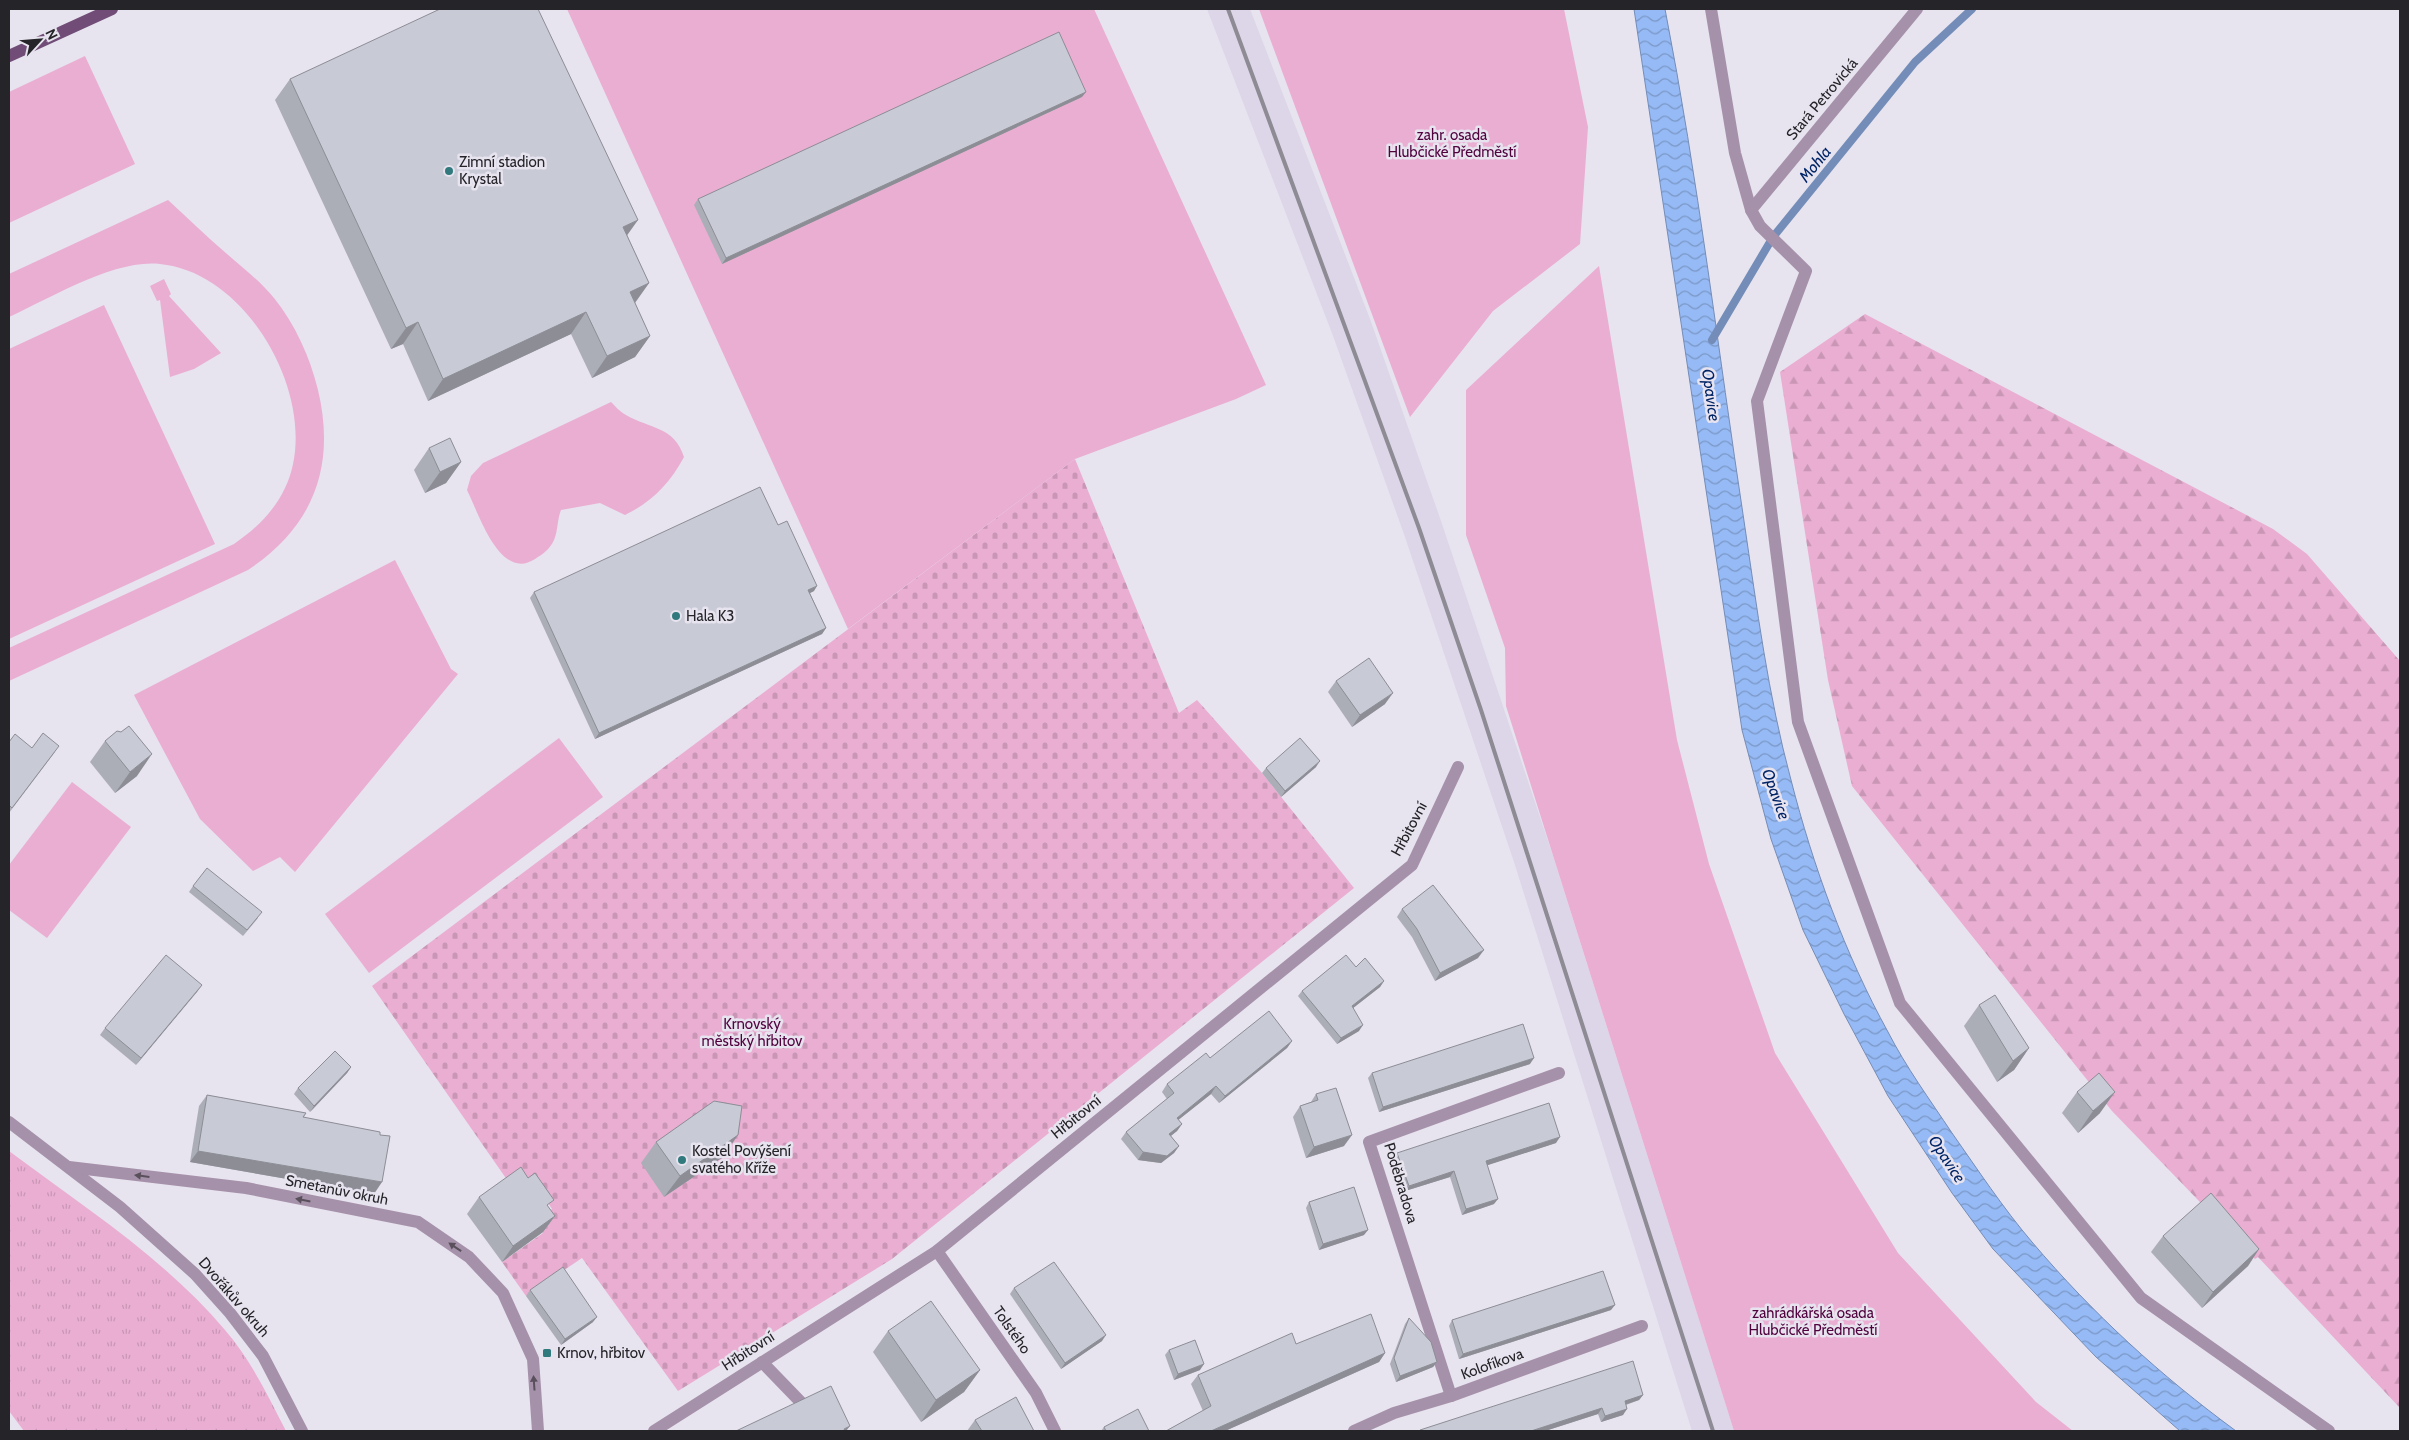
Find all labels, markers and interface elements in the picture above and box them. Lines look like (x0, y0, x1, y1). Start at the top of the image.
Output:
north arrow (15, 15, 65, 65)
text: N (41, 26, 62, 43)
street label: Stará Petrovická (1783, 54, 1862, 143)
park label: zahr. osada Hlubčické Předměstí (1387, 126, 1517, 161)
water label: Mohla (1794, 142, 1835, 187)
place label: Zimní stadion Krystal (459, 153, 545, 188)
marker: Zimní stadion Krystal (443, 165, 455, 177)
water label: Opavice (1698, 368, 1724, 422)
place label: Hala K3 (686, 607, 734, 625)
marker: Hala K3 (670, 610, 682, 622)
water label: Opavice (1758, 766, 1794, 822)
street label: Hřbitovní (1387, 799, 1431, 859)
park label: Krnovský městský hřbitov (702, 1015, 803, 1050)
street label: Hřbitovní (1047, 1091, 1105, 1143)
water label: Opavice (1925, 1132, 1969, 1186)
street label: Poděbradova (1380, 1140, 1422, 1226)
place label: Kostel Povýšení svatého Kříže (692, 1142, 791, 1177)
marker: Kostel Povýšení svatého Kříže (676, 1154, 688, 1166)
street label: Smetanův okruh (284, 1171, 390, 1209)
one-way arrow (134, 1172, 150, 1180)
one-way arrow (294, 1195, 310, 1203)
one-way arrow (448, 1242, 462, 1252)
street label: Dvořákův okruh (195, 1254, 273, 1340)
street label: Tolstého (989, 1303, 1035, 1357)
park label: zahrádkářská osada Hlubčické Předměstí (1748, 1304, 1878, 1339)
street label: Hřbitovní (718, 1327, 778, 1375)
place label: Krnov, hřbitov (557, 1344, 646, 1362)
street label: Kolofíkova (1458, 1344, 1526, 1384)
marker: Krnov, hřbitov (541, 1347, 553, 1359)
one-way arrow (530, 1374, 538, 1390)

